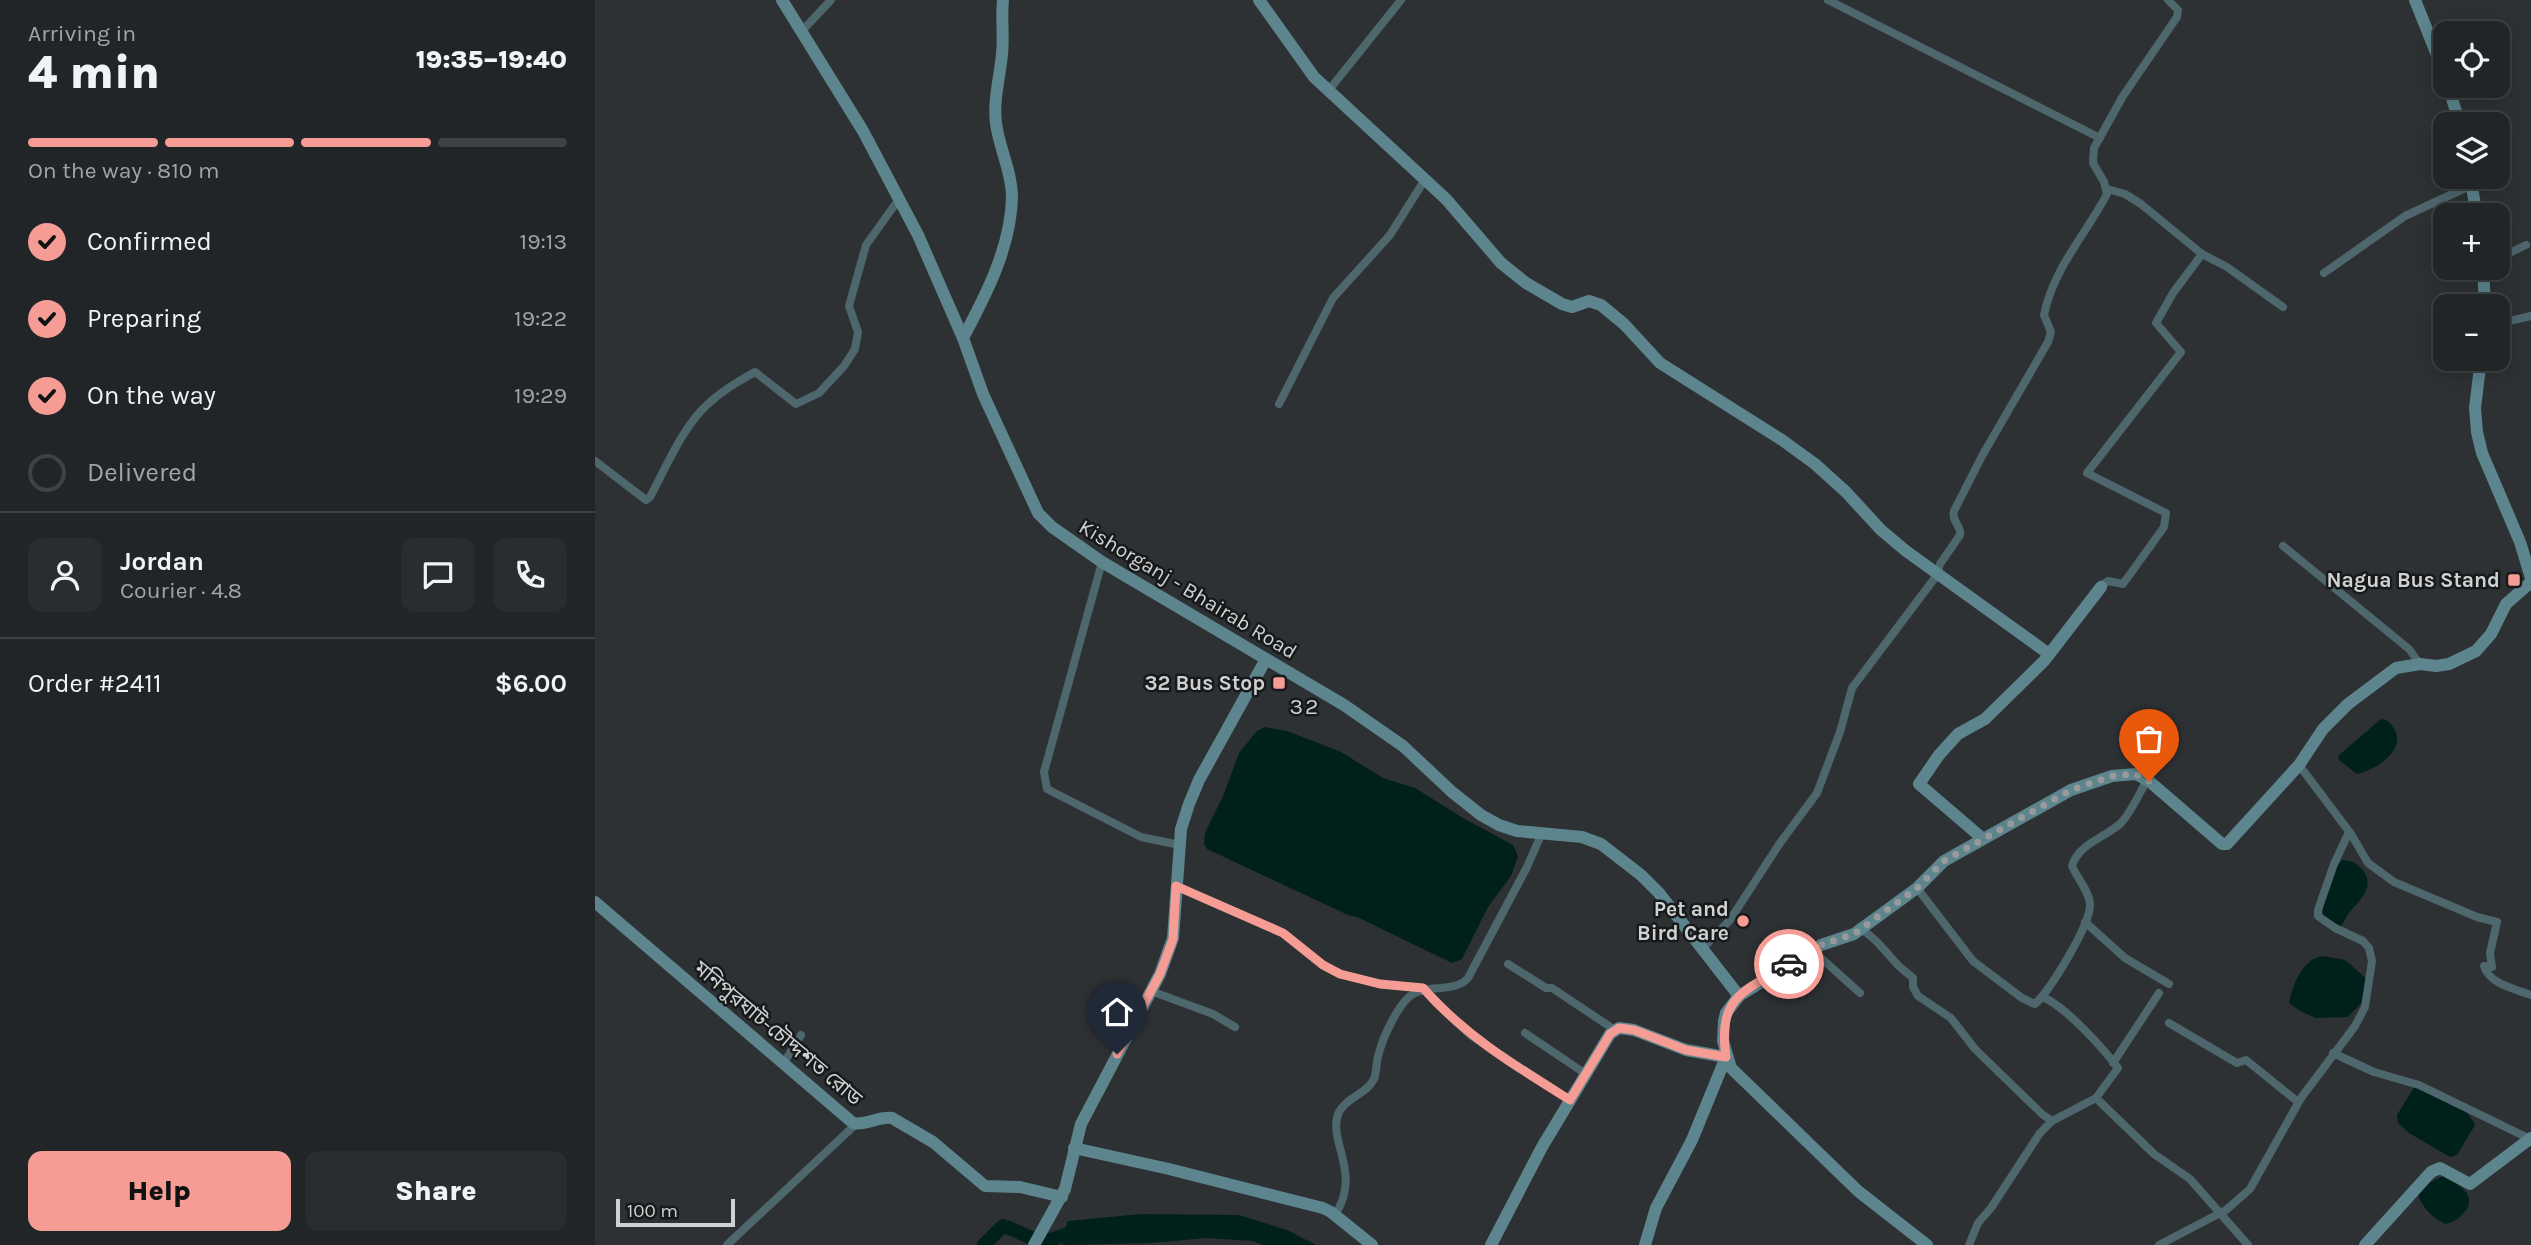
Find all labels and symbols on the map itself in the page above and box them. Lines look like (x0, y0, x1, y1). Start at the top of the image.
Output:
street label: Kishorganj - Bhairab Road (1075, 514, 1301, 664)
place label: Nagua Bus Stand (2327, 568, 2500, 592)
marker: Nagua Bus Stand (2506, 572, 2522, 588)
place label: 32 Bus Stop (1144, 671, 1265, 695)
marker: 32 Bus Stop (1271, 675, 1287, 691)
district label: 32 (1290, 693, 1320, 720)
pin (2119, 709, 2179, 781)
place label: Pet and Bird Care (1637, 897, 1729, 945)
marker: Pet and Bird Care (1735, 913, 1751, 929)
courier (1754, 929, 1824, 999)
street label: মনিপুরঘাট-চৌদ্দশত রোড (688, 955, 868, 1111)
pin (1087, 982, 1147, 1054)
scale bar (616, 1196, 735, 1228)

